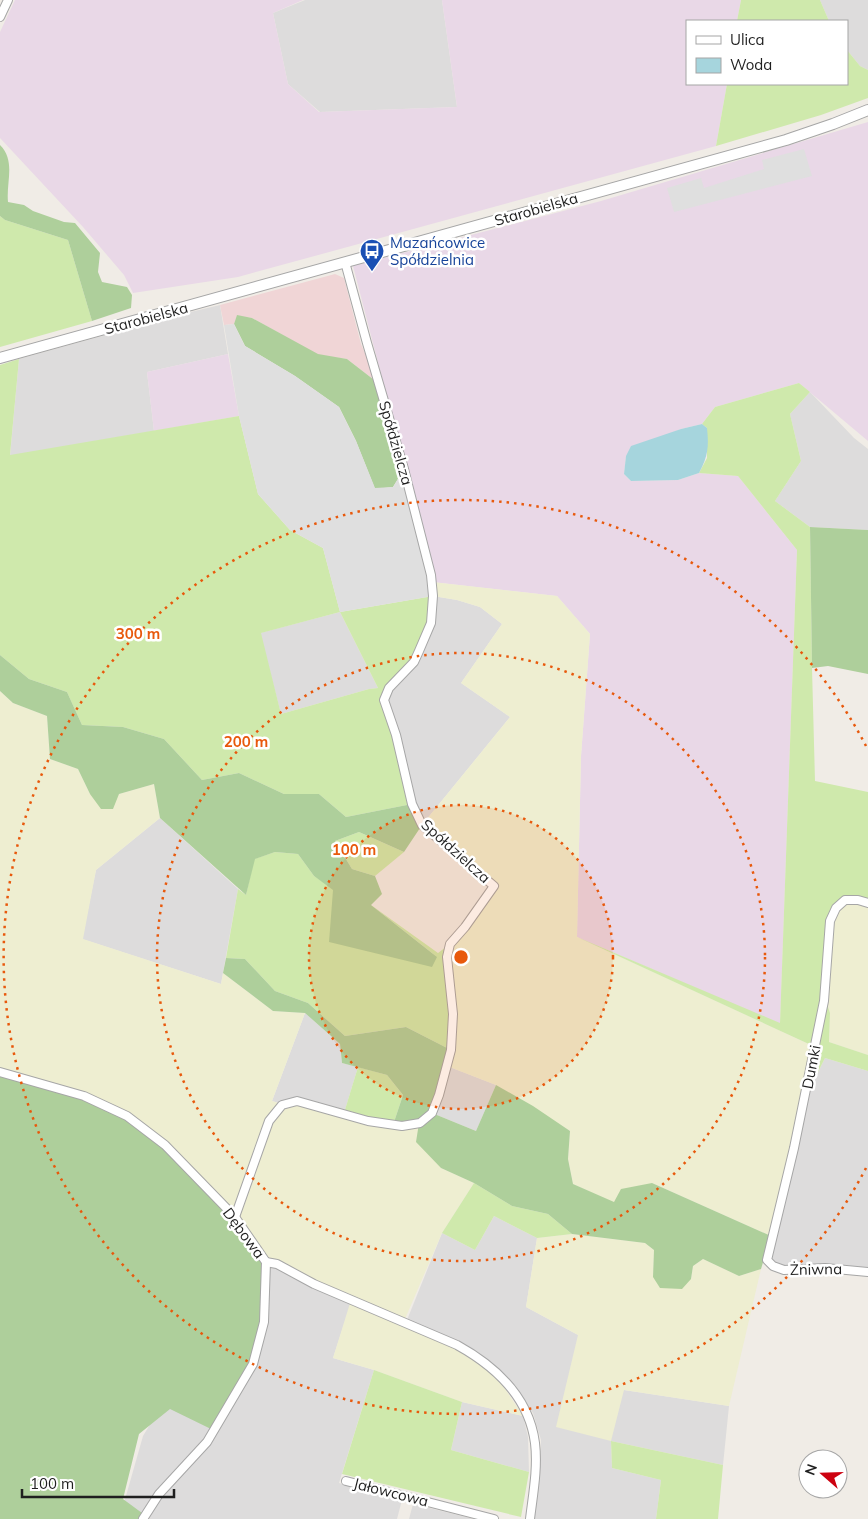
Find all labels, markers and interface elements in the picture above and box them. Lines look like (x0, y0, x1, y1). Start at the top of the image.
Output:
legend (686, 20, 848, 85)
text: Ulica (730, 30, 764, 49)
text: Woda (730, 55, 772, 74)
street label: Starobielska (492, 188, 580, 230)
place label: Mazańcowice Spółdzielnia (390, 233, 485, 269)
bus stop icon: Mazańcowice Spółdzielnia (359, 238, 385, 272)
street label: Starobielska (102, 298, 190, 338)
street label: Spółdzielcza (375, 399, 417, 487)
text: 300 m (116, 624, 160, 643)
text: 200 m (224, 732, 268, 751)
street label: Spółdzielcza (417, 815, 495, 887)
text: 100 m (332, 840, 376, 859)
centre of rings (452, 948, 470, 966)
street label: Dumki (797, 1043, 825, 1091)
street label: Dębowa (219, 1204, 269, 1262)
street label: Żniwna (790, 1259, 842, 1279)
north arrow (798, 1449, 848, 1499)
text: N (801, 1462, 821, 1478)
scale bar (22, 1466, 175, 1498)
text: 100 m (30, 1474, 74, 1493)
street label: Jałowcowa (352, 1474, 430, 1510)

